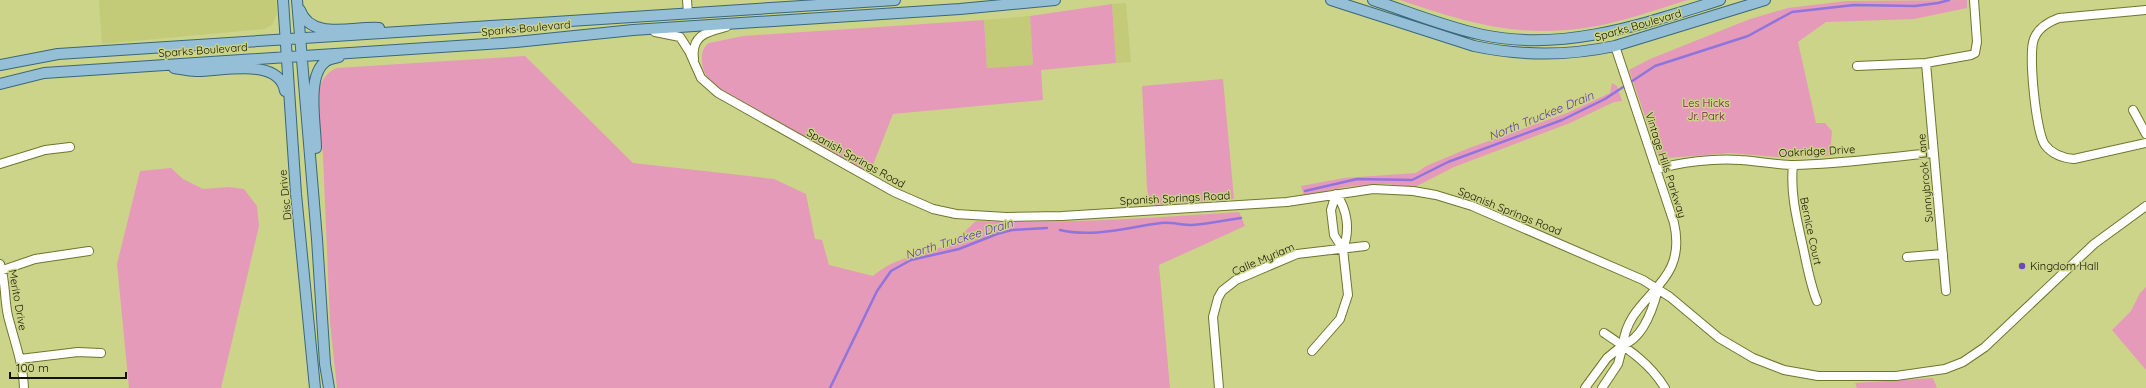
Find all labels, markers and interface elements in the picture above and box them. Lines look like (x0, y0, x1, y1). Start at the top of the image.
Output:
street label: Sparks Boulevard (1593, 6, 1683, 44)
street label: Sparks Boulevard (481, 17, 571, 39)
street label: Sparks Boulevard (158, 40, 248, 60)
water label: North Truckee Drain (1486, 87, 1596, 143)
park label: Les Hicks Jr. Park (1682, 96, 1730, 123)
street label: Vintage Hills Parkway (1642, 110, 1690, 220)
street label: Spanish Springs Road (804, 125, 908, 191)
street label: Sunnybrook Lane (1914, 133, 1936, 223)
street label: Oakridge Drive (1778, 142, 1856, 160)
street label: Disc Drive (275, 169, 295, 221)
street label: Spanish Springs Road (1456, 184, 1564, 238)
street label: Spanish Springs Road (1119, 188, 1231, 208)
street label: Bernice Court (1797, 196, 1825, 267)
water label: North Truckee Drain (903, 215, 1016, 262)
street label: Calle Myriam (1230, 240, 1296, 278)
place label: Kingdom Hall (2030, 259, 2099, 273)
marker: Kingdom Hall (2017, 261, 2027, 271)
street label: Merito Drive (6, 268, 30, 332)
scale bar (10, 354, 126, 380)
text: 100 m (16, 360, 49, 375)

